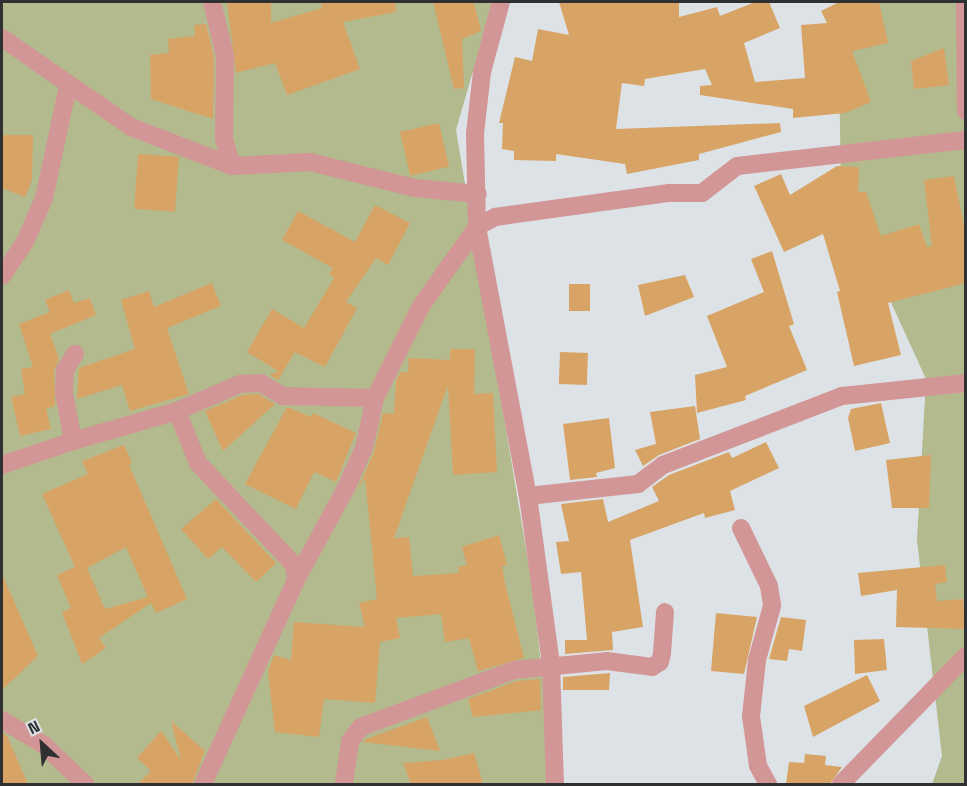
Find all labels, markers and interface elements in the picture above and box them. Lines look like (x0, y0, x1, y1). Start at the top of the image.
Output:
north arrow (12, 714, 72, 774)
text: N (24, 716, 43, 739)

